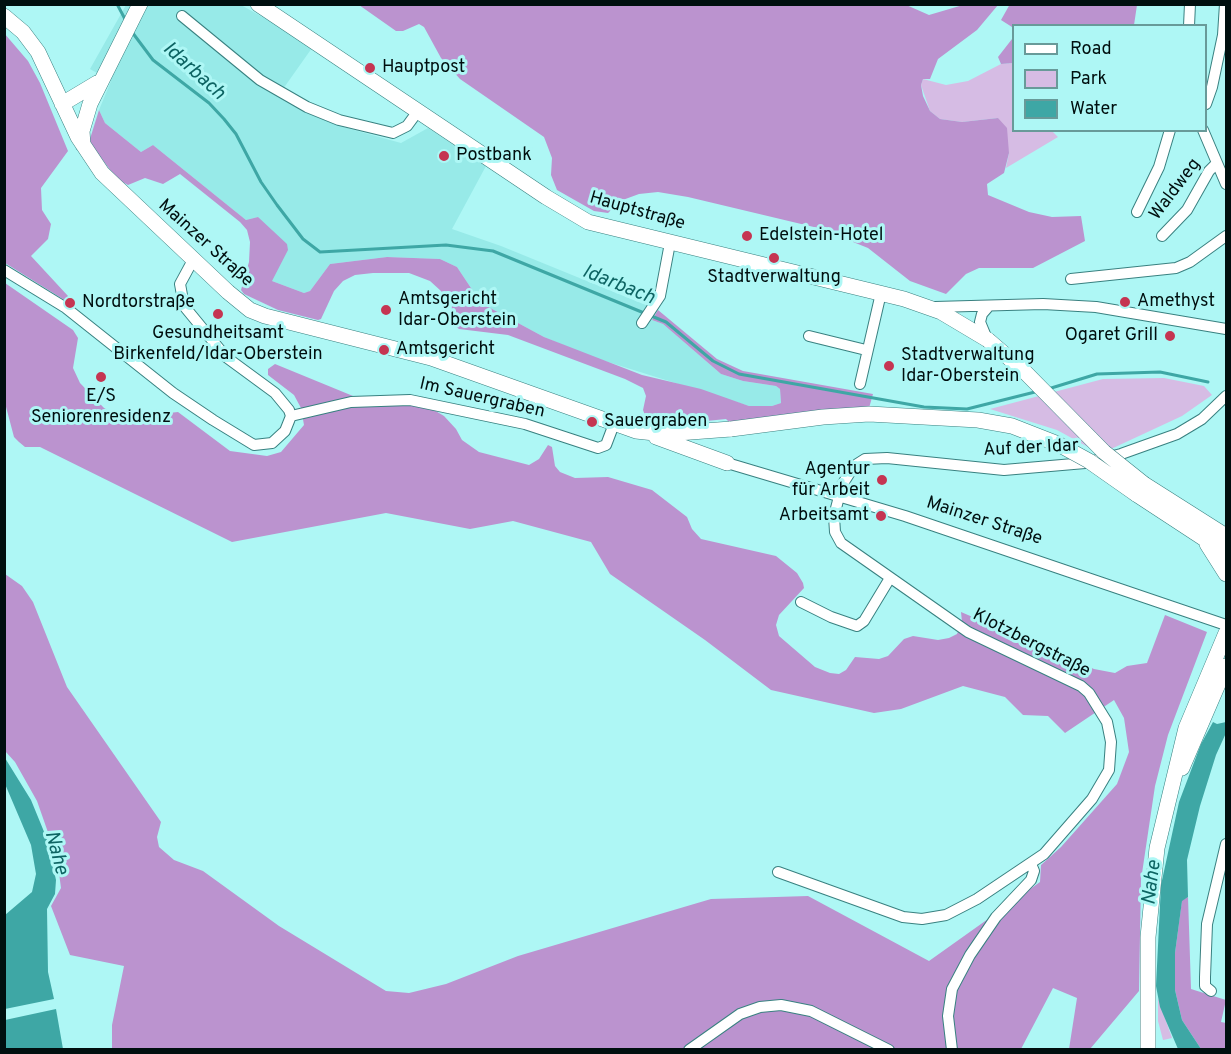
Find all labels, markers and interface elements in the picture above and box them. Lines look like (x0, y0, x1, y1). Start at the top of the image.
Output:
legend (1012, 24, 1207, 132)
water label: Idarbach (157, 38, 229, 106)
text: Road (1070, 38, 1112, 61)
place label: Hauptpost (382, 57, 465, 79)
marker: Hauptpost (363, 61, 377, 75)
text: Park (1070, 68, 1107, 91)
text: Water (1070, 98, 1117, 121)
place label: Postbank (456, 145, 532, 167)
marker: Postbank (437, 149, 451, 163)
street label: Waldweg (1146, 155, 1206, 225)
street label: Hauptstraße (587, 188, 687, 236)
street label: Mainzer Straße (153, 196, 257, 292)
place label: Edelstein-Hotel (759, 225, 883, 247)
marker: Edelstein-Hotel (740, 229, 754, 243)
marker: Stadtverwaltung (767, 251, 781, 265)
water label: Idarbach (578, 261, 658, 311)
place label: Stadtverwaltung (707, 267, 841, 289)
place label: Amtsgericht Idar-Oberstein (398, 289, 516, 332)
place label: Amethyst (1137, 291, 1215, 313)
place label: Nordtorstraße (82, 292, 195, 314)
marker: Amethyst (1118, 295, 1132, 309)
marker: Nordtorstraße (63, 296, 77, 310)
marker: Amtsgericht Idar-Oberstein (379, 303, 393, 317)
marker: Gesundheitsamt Birkenfeld/Idar-Oberstein (211, 307, 225, 321)
place label: Gesundheitsamt Birkenfeld/Idar-Oberstein (113, 323, 323, 366)
place label: Ogaret Grill (1065, 325, 1158, 347)
marker: Ogaret Grill (1163, 329, 1177, 343)
place label: Amtsgericht (396, 339, 495, 361)
marker: Amtsgericht (377, 343, 391, 357)
place label: Stadtverwaltung Idar-Oberstein (901, 345, 1035, 388)
marker: Stadtverwaltung Idar-Oberstein (882, 359, 896, 373)
marker: E/S Seniorenresidenz (94, 370, 108, 384)
street label: Im Sauergraben (417, 374, 547, 424)
place label: E/S Seniorenresidenz (31, 386, 171, 428)
place label: Sauergraben (604, 411, 707, 433)
marker: Sauergraben (585, 415, 599, 429)
street label: Auf der Idar (983, 436, 1079, 462)
place label: Agentur für Arbeit (792, 459, 870, 502)
marker: Agentur für Arbeit (875, 473, 889, 487)
street label: Mainzer Straße (923, 493, 1045, 551)
place label: Arbeitsamt (779, 505, 869, 527)
marker: Arbeitsamt (874, 509, 888, 523)
street label: Klotzbergstraße (969, 605, 1093, 683)
water label: Nahe (38, 828, 72, 878)
water label: Nahe (1138, 859, 1168, 907)

